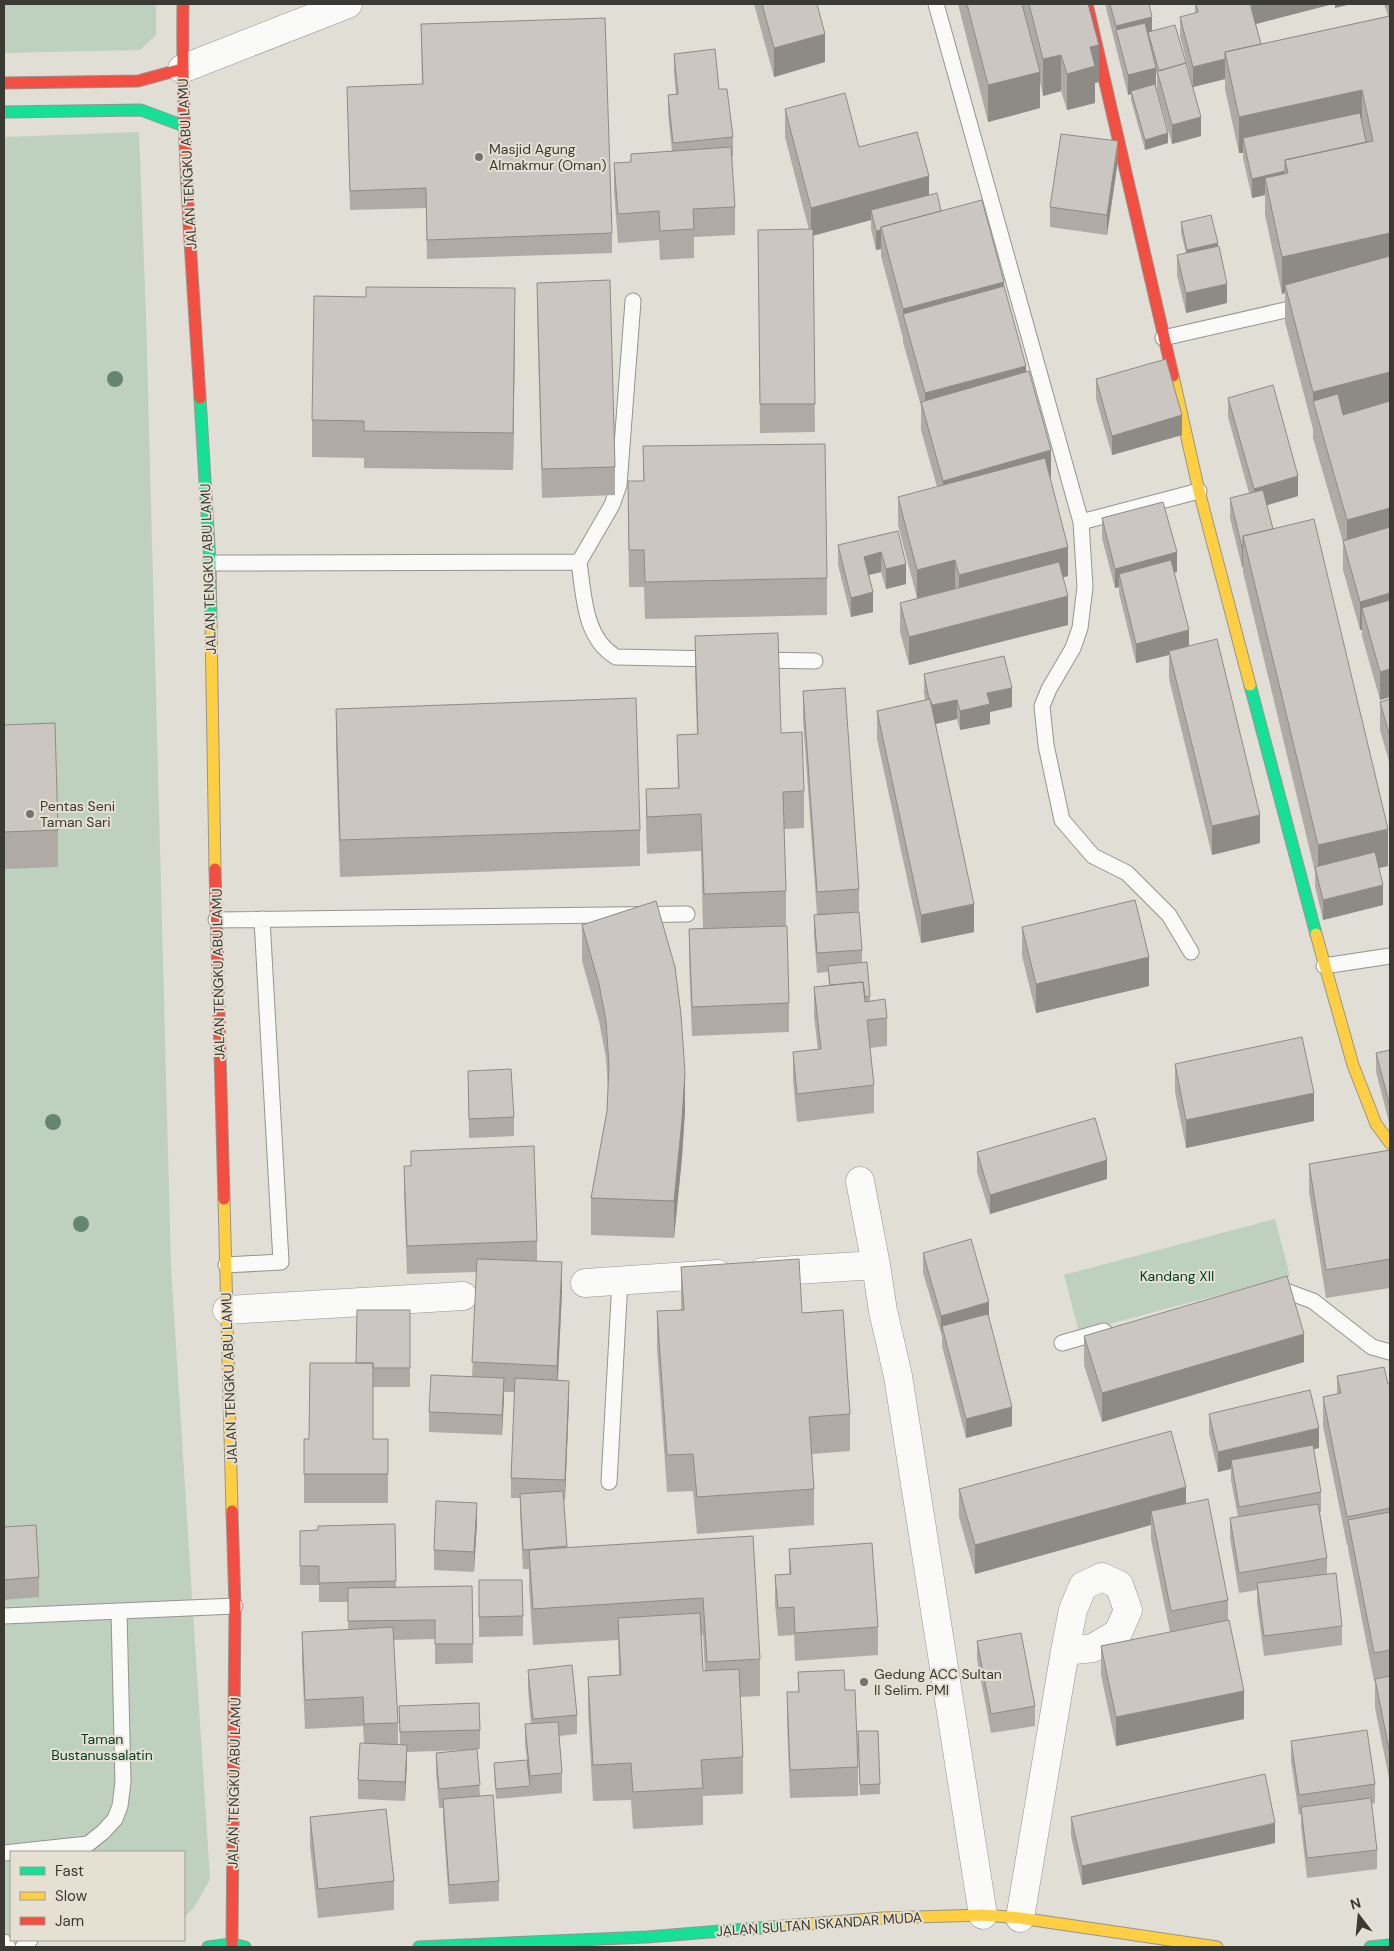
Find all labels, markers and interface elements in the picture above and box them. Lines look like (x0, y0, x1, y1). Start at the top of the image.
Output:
street label: JALAN TENGKU ABU LAMU (174, 78, 200, 250)
place label: Masjid Agung Almakmur (Oman) (489, 140, 606, 174)
marker: Masjid Agung Almakmur (Oman) (473, 151, 485, 163)
street label: JALAN TENGKU ABU LAMU (196, 483, 220, 655)
place label: Pentas Seni Taman Sari (40, 797, 115, 831)
marker: Pentas Seni Taman Sari (24, 808, 36, 820)
street label: JALAN TENGKU ABU LAMU (208, 888, 228, 1060)
park label: Kandang XII (1140, 1267, 1214, 1285)
street label: JALAN TENGKU ABU LAMU (217, 1292, 241, 1464)
place label: Gedung ACC Sultan II Selim. PMI (874, 1665, 1002, 1699)
marker: Gedung ACC Sultan II Selim. PMI (858, 1676, 870, 1688)
street label: JALAN TENGKU ABU LAMU (224, 1697, 244, 1869)
park label: Taman Bustanussalatin (51, 1730, 153, 1764)
legend (10, 1851, 185, 1941)
text: Fast (55, 1861, 84, 1881)
text: Slow (55, 1886, 88, 1906)
north arrow (1334, 1891, 1384, 1941)
text: N (1348, 1893, 1363, 1914)
street label: JALAN SULTAN ISKANDAR MUDA (715, 1908, 923, 1940)
text: Jam (55, 1911, 84, 1931)

